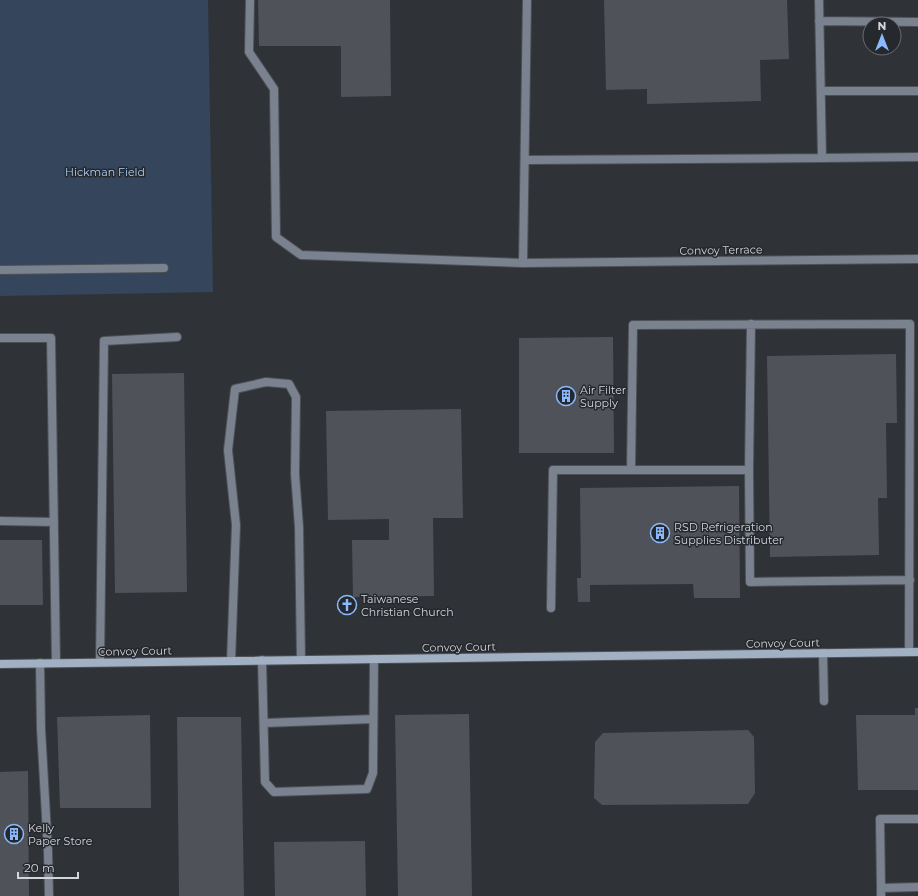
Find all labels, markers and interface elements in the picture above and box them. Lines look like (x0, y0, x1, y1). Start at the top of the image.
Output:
north arrow (862, 16, 902, 56)
text: N (878, 19, 886, 33)
park label: Hickman Field (65, 165, 145, 179)
street label: Convoy Terrace (679, 242, 763, 258)
place label: Air Filter Supply (580, 383, 626, 410)
building icon: Air Filter Supply (555, 385, 577, 407)
place label: RSD Refrigeration Supplies Distributer (674, 520, 783, 547)
building icon: RSD Refrigeration Supplies Distributer (649, 522, 671, 544)
place label: Taiwanese Christian Church (361, 592, 454, 619)
church icon: Taiwanese Christian Church (336, 594, 358, 616)
street label: Convoy Court (746, 635, 821, 651)
street label: Convoy Court (422, 639, 497, 655)
street label: Convoy Court (98, 643, 173, 659)
place label: Kelly Paper Store (28, 821, 93, 848)
building icon: Kelly Paper Store (3, 823, 25, 845)
scale bar (18, 854, 78, 880)
text: 20 m (24, 860, 55, 875)

